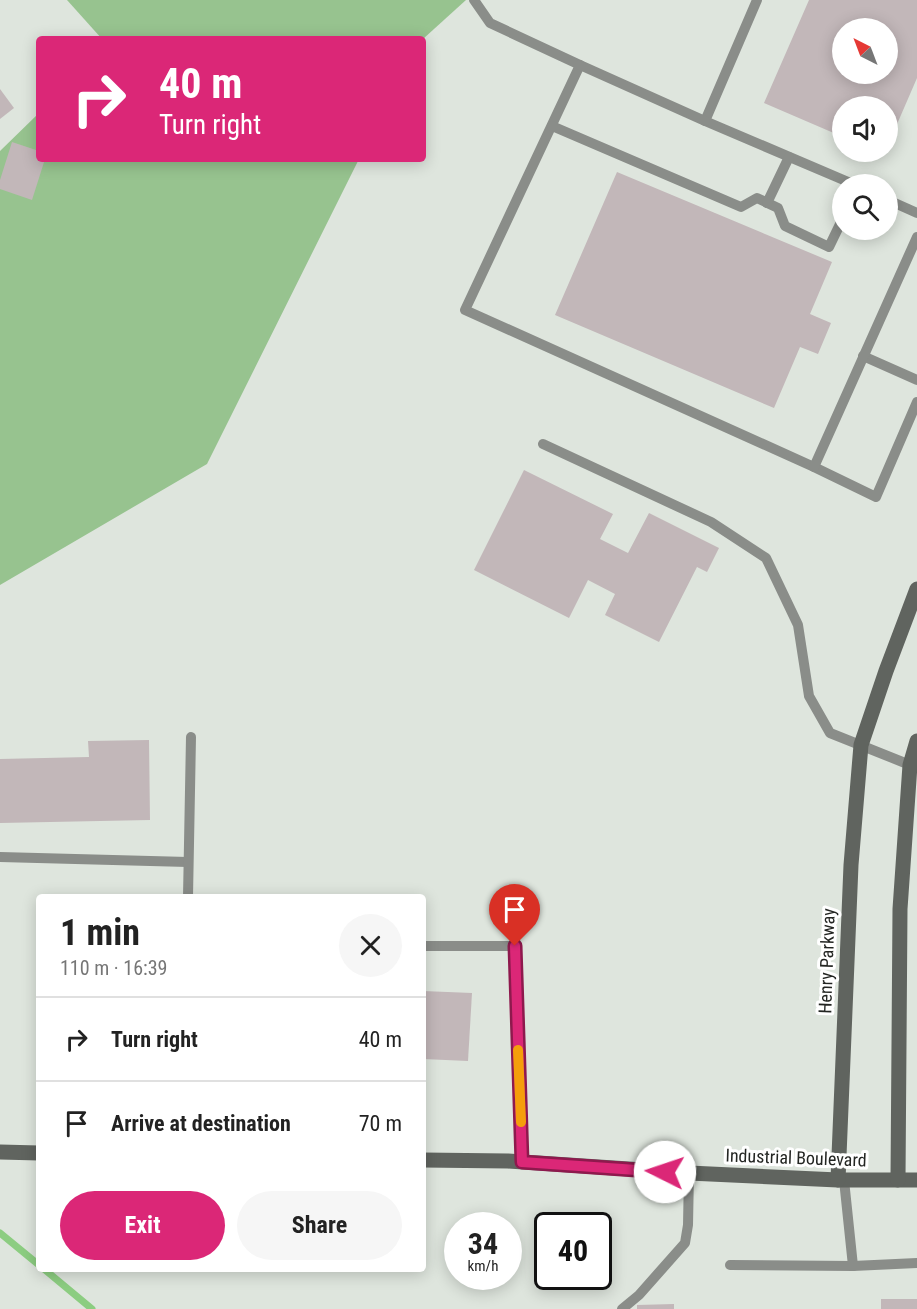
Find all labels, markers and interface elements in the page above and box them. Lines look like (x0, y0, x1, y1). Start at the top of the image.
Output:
north arrow (832, 18, 898, 84)
map controls (832, 18, 898, 240)
text: 40 m (159, 59, 242, 108)
icon: right (60, 60, 138, 138)
button: sound (832, 96, 898, 162)
text: Turn right (159, 109, 261, 141)
button: search (832, 174, 898, 240)
pin (489, 884, 540, 946)
icon: arrive (498, 893, 531, 926)
street label: Henry Parkway (814, 907, 839, 1014)
text: 1 min (60, 912, 140, 954)
button: close (339, 914, 402, 977)
text: 110 m · 16:39 (60, 956, 167, 980)
icon: right (60, 1023, 93, 1056)
text: Turn right (111, 1027, 198, 1052)
text: 40 m (359, 1027, 402, 1052)
icon: arrive (60, 1107, 93, 1140)
text: Arrive at destination (111, 1111, 291, 1136)
text: 70 m (359, 1111, 402, 1136)
position arrow (633, 1140, 697, 1204)
street label: Industrial Boulevard (725, 1145, 867, 1170)
button: Exit (60, 1191, 225, 1260)
button: Share (237, 1191, 402, 1260)
speed limit sign: 40 (534, 1212, 612, 1290)
text: 34 (468, 1226, 498, 1261)
text: km/h (468, 1257, 498, 1275)

